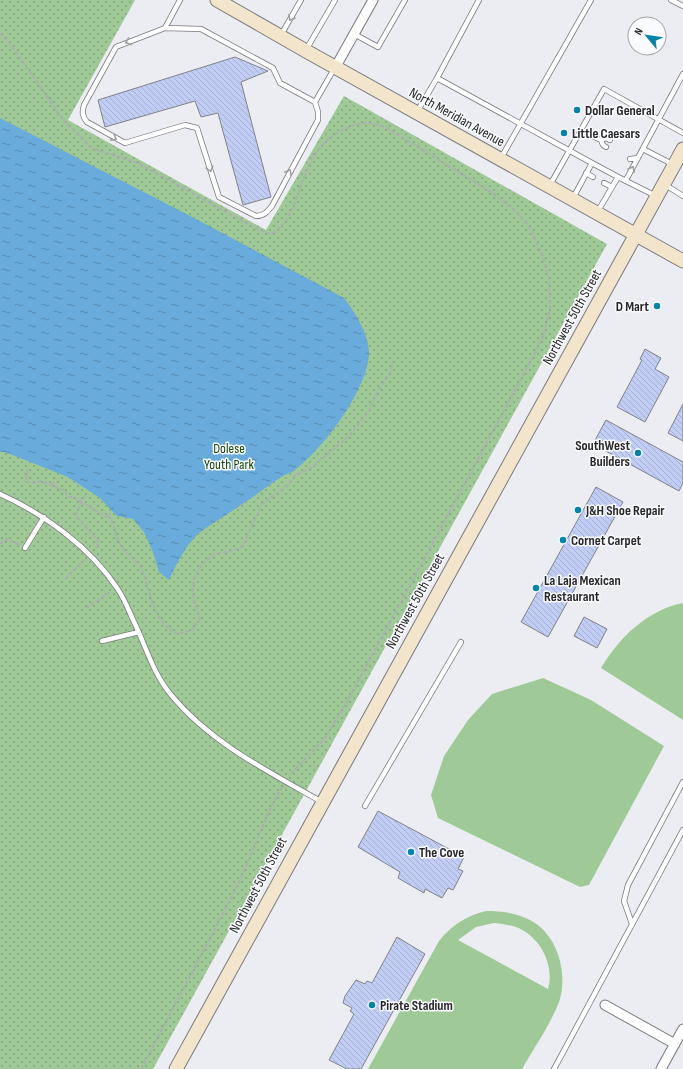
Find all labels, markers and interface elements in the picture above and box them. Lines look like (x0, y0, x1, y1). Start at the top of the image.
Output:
one-way arrow (288, 14, 295, 21)
north arrow (627, 16, 667, 56)
text: N (632, 26, 646, 37)
one-way arrow (125, 37, 132, 45)
street label: North Meridian Avenue (406, 84, 508, 150)
place label: Dollar General (585, 102, 655, 119)
marker: Dollar General (572, 105, 582, 115)
place label: Little Caesars (572, 125, 640, 142)
marker: Little Caesars (559, 128, 569, 138)
one-way arrow (110, 133, 117, 140)
one-way arrow (205, 165, 214, 172)
one-way arrow (628, 166, 635, 173)
one-way arrow (285, 169, 292, 176)
street label: Northwest 50th Street (539, 266, 605, 368)
place label: D Mart (616, 298, 649, 315)
marker: D Mart (652, 301, 662, 311)
place label: SouthWest Builders (575, 437, 630, 470)
park label: Dolese Youth Park (204, 440, 255, 473)
marker: SouthWest Builders (633, 448, 643, 458)
place label: J&H Shoe Repair (585, 502, 665, 519)
marker: J&H Shoe Repair (573, 505, 583, 515)
place label: Cornet Carpet (571, 532, 642, 549)
marker: Cornet Carpet (558, 535, 568, 545)
street label: Northwest 50th Street (382, 550, 448, 652)
place label: La Laja Mexican Restaurant (544, 572, 621, 605)
marker: La Laja Mexican Restaurant (531, 583, 541, 593)
street label: Northwest 50th Street (226, 834, 290, 936)
place label: The Cove (419, 844, 464, 861)
marker: The Cove (406, 847, 416, 857)
place label: Pirate Stadium (380, 997, 453, 1014)
marker: Pirate Stadium (367, 1000, 377, 1010)

